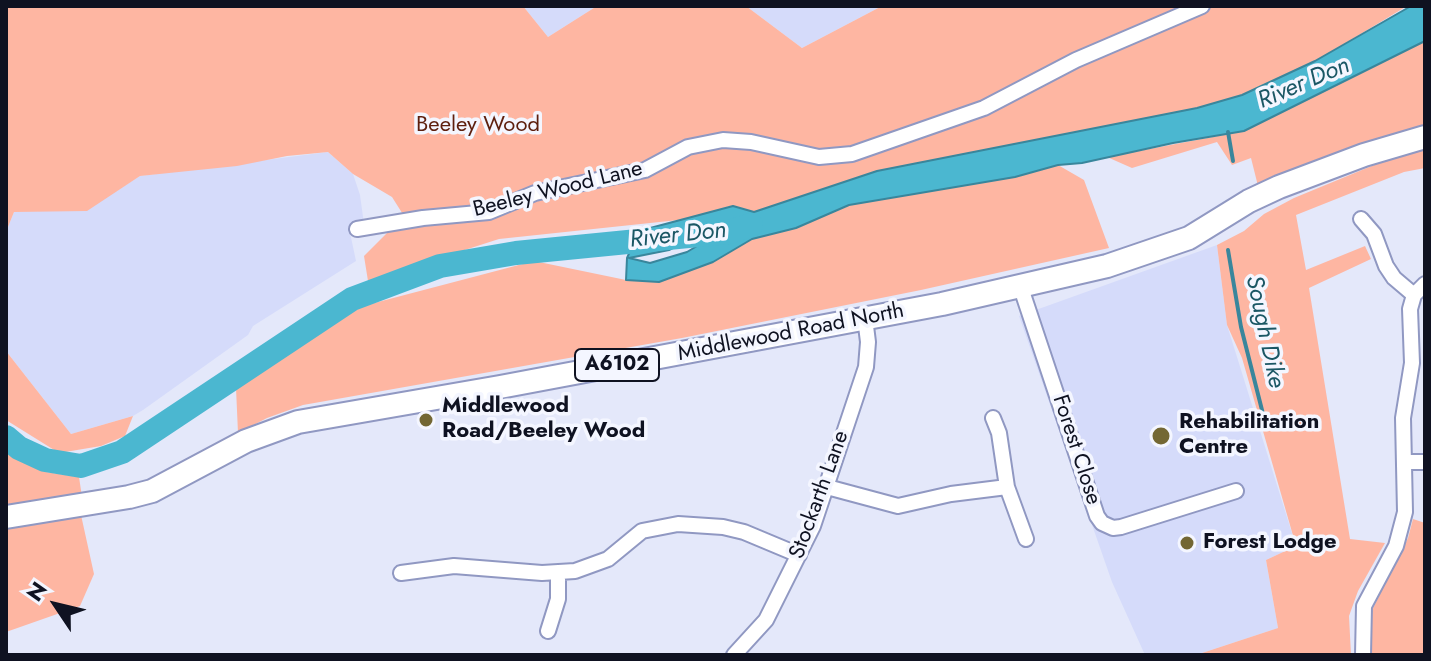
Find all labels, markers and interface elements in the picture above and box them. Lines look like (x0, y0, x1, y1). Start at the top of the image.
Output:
water label: River Don (1254, 52, 1354, 116)
park label: Beeley Wood (416, 113, 540, 139)
street label: Beeley Wood Lane (470, 156, 646, 224)
water label: River Don (628, 217, 728, 255)
water label: Sough Dike (1238, 273, 1290, 391)
street label: Middlewood Road North (676, 298, 906, 368)
road number: A6102 (575, 349, 659, 381)
street label: Forest Close (1046, 392, 1106, 508)
place label: Middlewood Road/Beeley Wood (442, 394, 645, 446)
place label: Rehabilitation Centre (1179, 410, 1319, 462)
marker: Middlewood Road/Beeley Wood (417, 411, 435, 429)
marker: Rehabilitation Centre (1150, 425, 1172, 447)
street label: Stockarth Lane (785, 427, 855, 563)
place label: Forest Lodge (1203, 530, 1337, 556)
marker: Forest Lodge (1178, 534, 1196, 552)
north arrow (16, 565, 96, 645)
text: N (18, 575, 54, 608)

